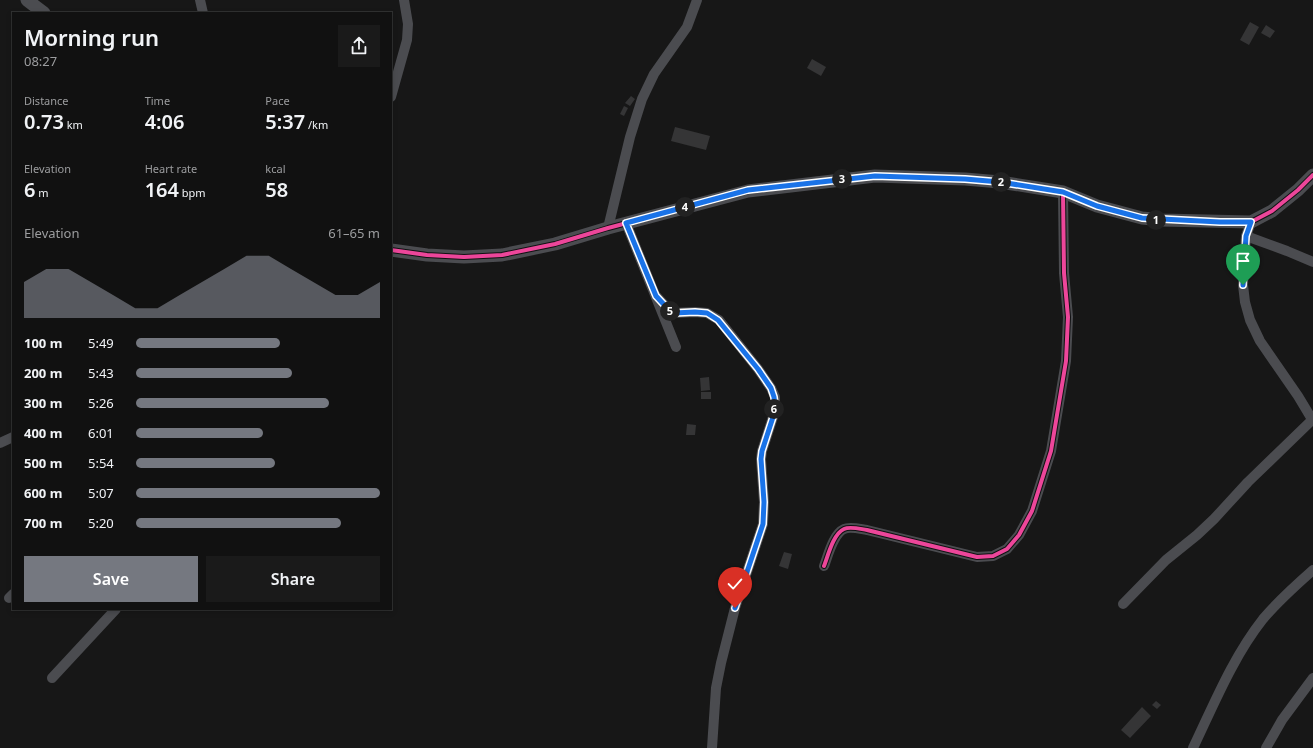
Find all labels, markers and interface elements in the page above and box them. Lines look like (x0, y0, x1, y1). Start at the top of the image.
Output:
text: Morning run (24, 22, 159, 52)
button: share (338, 25, 380, 67)
text: 08:27 (24, 52, 57, 70)
text: Distance (24, 93, 69, 108)
text: Time (145, 93, 170, 108)
text: Pace (265, 93, 290, 108)
text: 0.73 (24, 108, 64, 135)
text: 4:06 (145, 108, 185, 135)
text: 5:37 (265, 108, 305, 135)
text: km (64, 117, 83, 132)
text: /km (305, 117, 328, 132)
text: Elevation (24, 161, 71, 176)
text: Heart rate (145, 161, 197, 176)
text: kcal (265, 161, 286, 176)
pin: 3 (832, 169, 852, 189)
text: 3 (839, 171, 845, 186)
pin: 2 (991, 172, 1011, 192)
text: 2 (998, 174, 1004, 189)
text: 6 (24, 176, 35, 203)
text: 164 (145, 176, 179, 203)
text: 58 (265, 176, 288, 203)
text: m (35, 185, 49, 200)
text: bpm (179, 185, 206, 200)
pin: 4 (675, 197, 695, 217)
text: 4 (682, 199, 688, 214)
pin: 1 (1146, 210, 1166, 230)
text: 1 (1153, 212, 1159, 227)
text: Elevation (24, 224, 80, 242)
text: 61–65 m (328, 224, 380, 242)
pin (1226, 244, 1260, 285)
icon: arrive (1232, 250, 1254, 272)
pin: 5 (660, 301, 680, 321)
text: 5 (667, 303, 673, 318)
text: 100 m (24, 334, 62, 352)
text: 5:49 (88, 334, 114, 352)
text: 200 m (24, 364, 62, 382)
text: 5:43 (88, 364, 114, 382)
text: 300 m (24, 394, 62, 412)
text: 5:26 (88, 394, 114, 412)
pin: 6 (764, 399, 784, 419)
text: 6 (771, 401, 777, 416)
text: 400 m (24, 424, 62, 442)
text: 6:01 (88, 424, 114, 442)
text: 500 m (24, 454, 62, 472)
text: 5:54 (88, 454, 114, 472)
text: 600 m (24, 484, 62, 502)
text: 5:07 (88, 484, 114, 502)
text: 700 m (24, 514, 62, 532)
text: 5:20 (88, 514, 114, 532)
button: Save (24, 556, 198, 602)
button: Share (206, 556, 380, 602)
pin (718, 567, 752, 608)
icon: check (724, 573, 746, 595)

